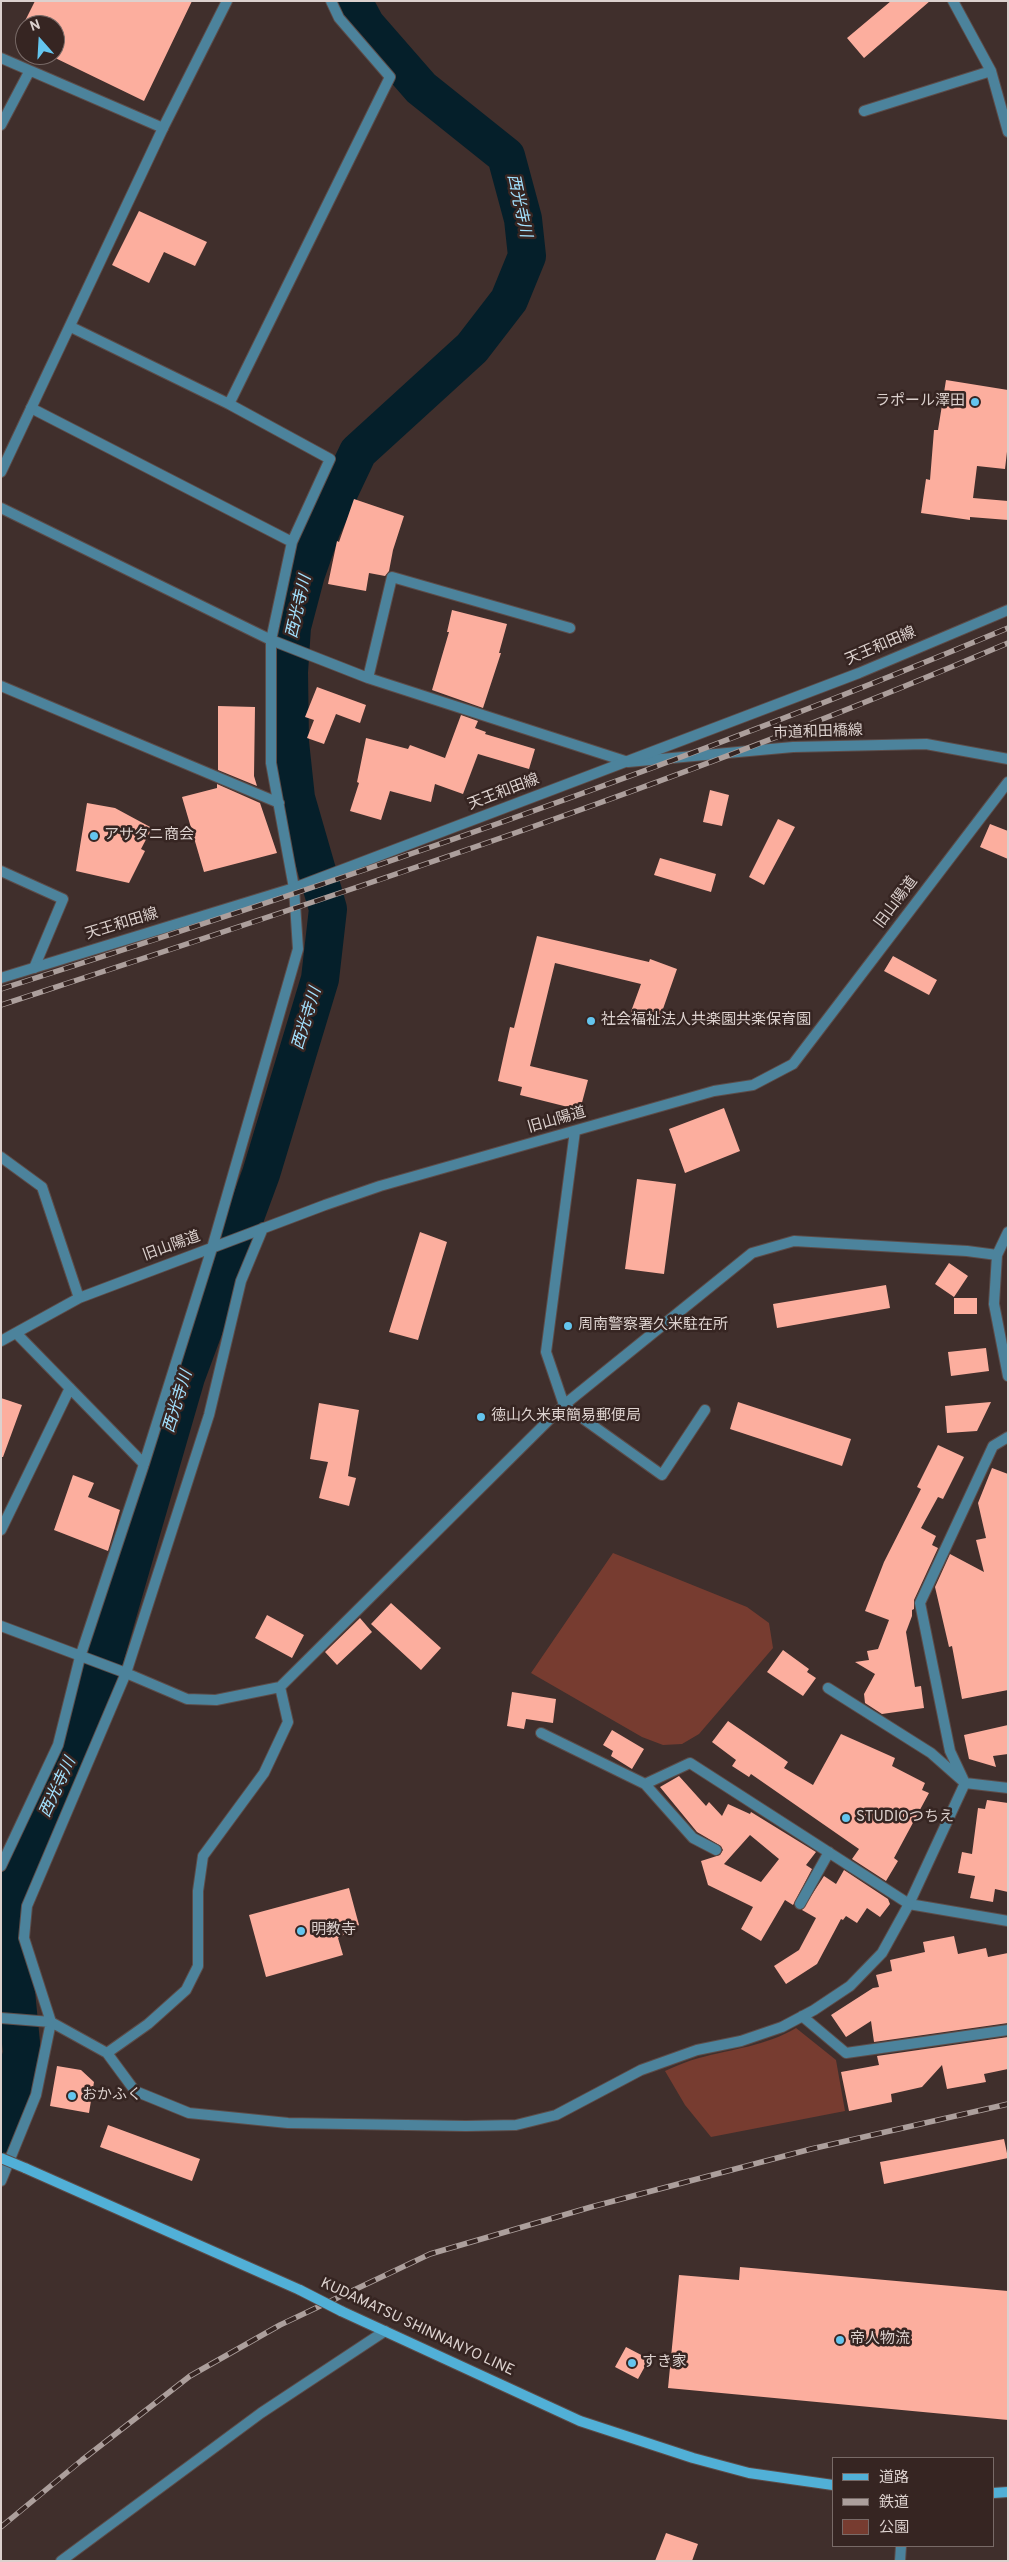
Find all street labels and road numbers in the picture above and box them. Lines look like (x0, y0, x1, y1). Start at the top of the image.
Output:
street label: 天王和田線 (843, 624, 919, 670)
street label: 市道和田橋線 (773, 722, 863, 744)
street label: 天王和田線 (466, 771, 542, 815)
street label: 旧山陽道 (872, 874, 922, 932)
street label: 天王和田線 (84, 905, 160, 945)
street label: 旧山陽道 (526, 1104, 588, 1138)
street label: 旧山陽道 (141, 1228, 203, 1266)
street label: KUDAMATSU SHINNANYO LINE (317, 2275, 517, 2381)

